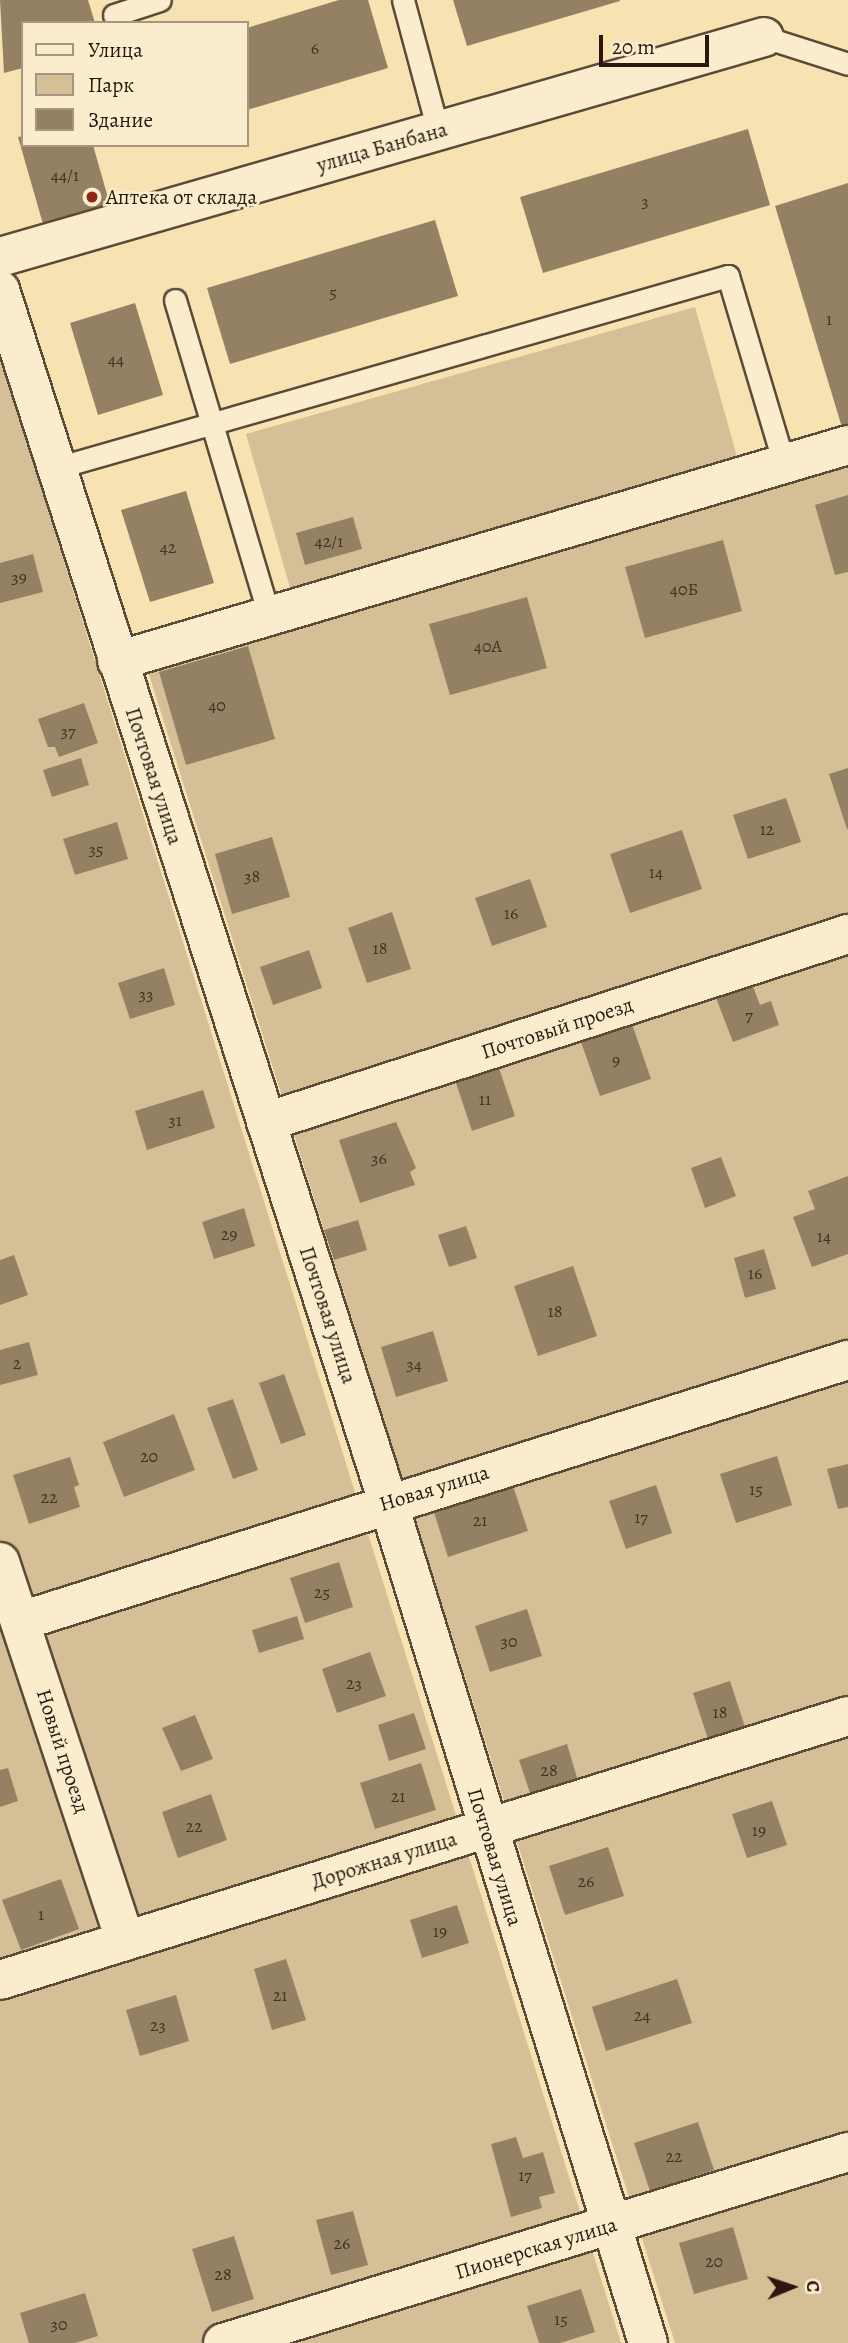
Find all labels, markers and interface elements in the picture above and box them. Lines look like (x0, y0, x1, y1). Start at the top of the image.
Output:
legend (21, 21, 248, 147)
scale bar (603, 21, 713, 65)
text: 20 m (612, 33, 655, 61)
text: Улица (88, 36, 143, 64)
house number: 6 (311, 37, 319, 59)
text: Парк (88, 71, 134, 99)
text: Здание (88, 106, 153, 134)
street label: улица Банбана (314, 116, 450, 178)
house number: 44/1 (51, 164, 79, 186)
place label: Аптека от склада (106, 184, 257, 210)
marker: Аптека от склада (84, 189, 100, 205)
house number: 3 (641, 190, 649, 212)
house number: 5 (329, 281, 337, 303)
house number: 1 (826, 308, 832, 330)
house number: 44 (108, 348, 124, 370)
house number: 42/1 (315, 530, 343, 552)
house number: 42 (160, 536, 176, 558)
house number: 39 (11, 566, 27, 588)
house number: 40Б (670, 578, 698, 600)
house number: 40А (474, 635, 502, 657)
house number: 40 (208, 694, 226, 716)
street label: Почтовая улица (120, 704, 188, 848)
house number: 37 (60, 720, 76, 742)
house number: 12 (760, 818, 774, 840)
house number: 35 (88, 838, 104, 860)
house number: 14 (649, 861, 663, 883)
house number: 38 (244, 865, 260, 887)
house number: 16 (504, 902, 518, 924)
house number: 18 (373, 937, 387, 959)
house number: 33 (139, 983, 153, 1005)
street label: Почтовый проезд (478, 992, 636, 1064)
house number: 7 (745, 1004, 753, 1026)
house number: 9 (612, 1049, 620, 1071)
house number: 11 (479, 1088, 491, 1110)
house number: 31 (168, 1109, 182, 1131)
house number: 36 (371, 1147, 387, 1169)
house number: 29 (221, 1223, 237, 1245)
house number: 14 (817, 1225, 831, 1247)
street label: Почтовая улица (294, 1243, 362, 1387)
house number: 16 (748, 1262, 762, 1284)
house number: 18 (548, 1300, 562, 1322)
house number: 2 (13, 1352, 21, 1374)
house number: 34 (406, 1353, 422, 1375)
house number: 20 (140, 1445, 158, 1467)
street label: Новая улица (376, 1459, 492, 1517)
house number: 15 (749, 1478, 763, 1500)
house number: 22 (40, 1486, 58, 1508)
house number: 17 (634, 1506, 648, 1528)
house number: 21 (473, 1509, 487, 1531)
house number: 25 (314, 1581, 330, 1603)
house number: 30 (500, 1630, 518, 1652)
house number: 23 (346, 1672, 362, 1694)
street label: Новый проезд (31, 1686, 95, 1816)
house number: 18 (713, 1701, 727, 1723)
house number: 28 (540, 1759, 558, 1781)
house number: 21 (391, 1785, 405, 1807)
street label: Почтовая улица (462, 1785, 528, 1929)
house number: 22 (185, 1815, 203, 1837)
house number: 19 (752, 1819, 766, 1841)
street label: Дорожная улица (308, 1826, 460, 1894)
house number: 26 (578, 1870, 594, 1892)
house number: 1 (38, 1903, 44, 1925)
house number: 19 (433, 1920, 447, 1942)
house number: 21 (273, 1984, 287, 2006)
house number: 24 (634, 2004, 650, 2026)
house number: 23 (150, 2014, 166, 2036)
house number: 22 (665, 2145, 683, 2167)
house number: 17 (518, 2164, 532, 2186)
street label: Пионерская улица (452, 2211, 620, 2285)
house number: 26 (334, 2232, 350, 2254)
house number: 20 (705, 2250, 723, 2272)
north arrow (757, 2252, 827, 2322)
house number: 28 (214, 2263, 232, 2285)
text: С (800, 2280, 826, 2293)
house number: 15 (554, 2308, 568, 2330)
house number: 30 (50, 2313, 68, 2335)

